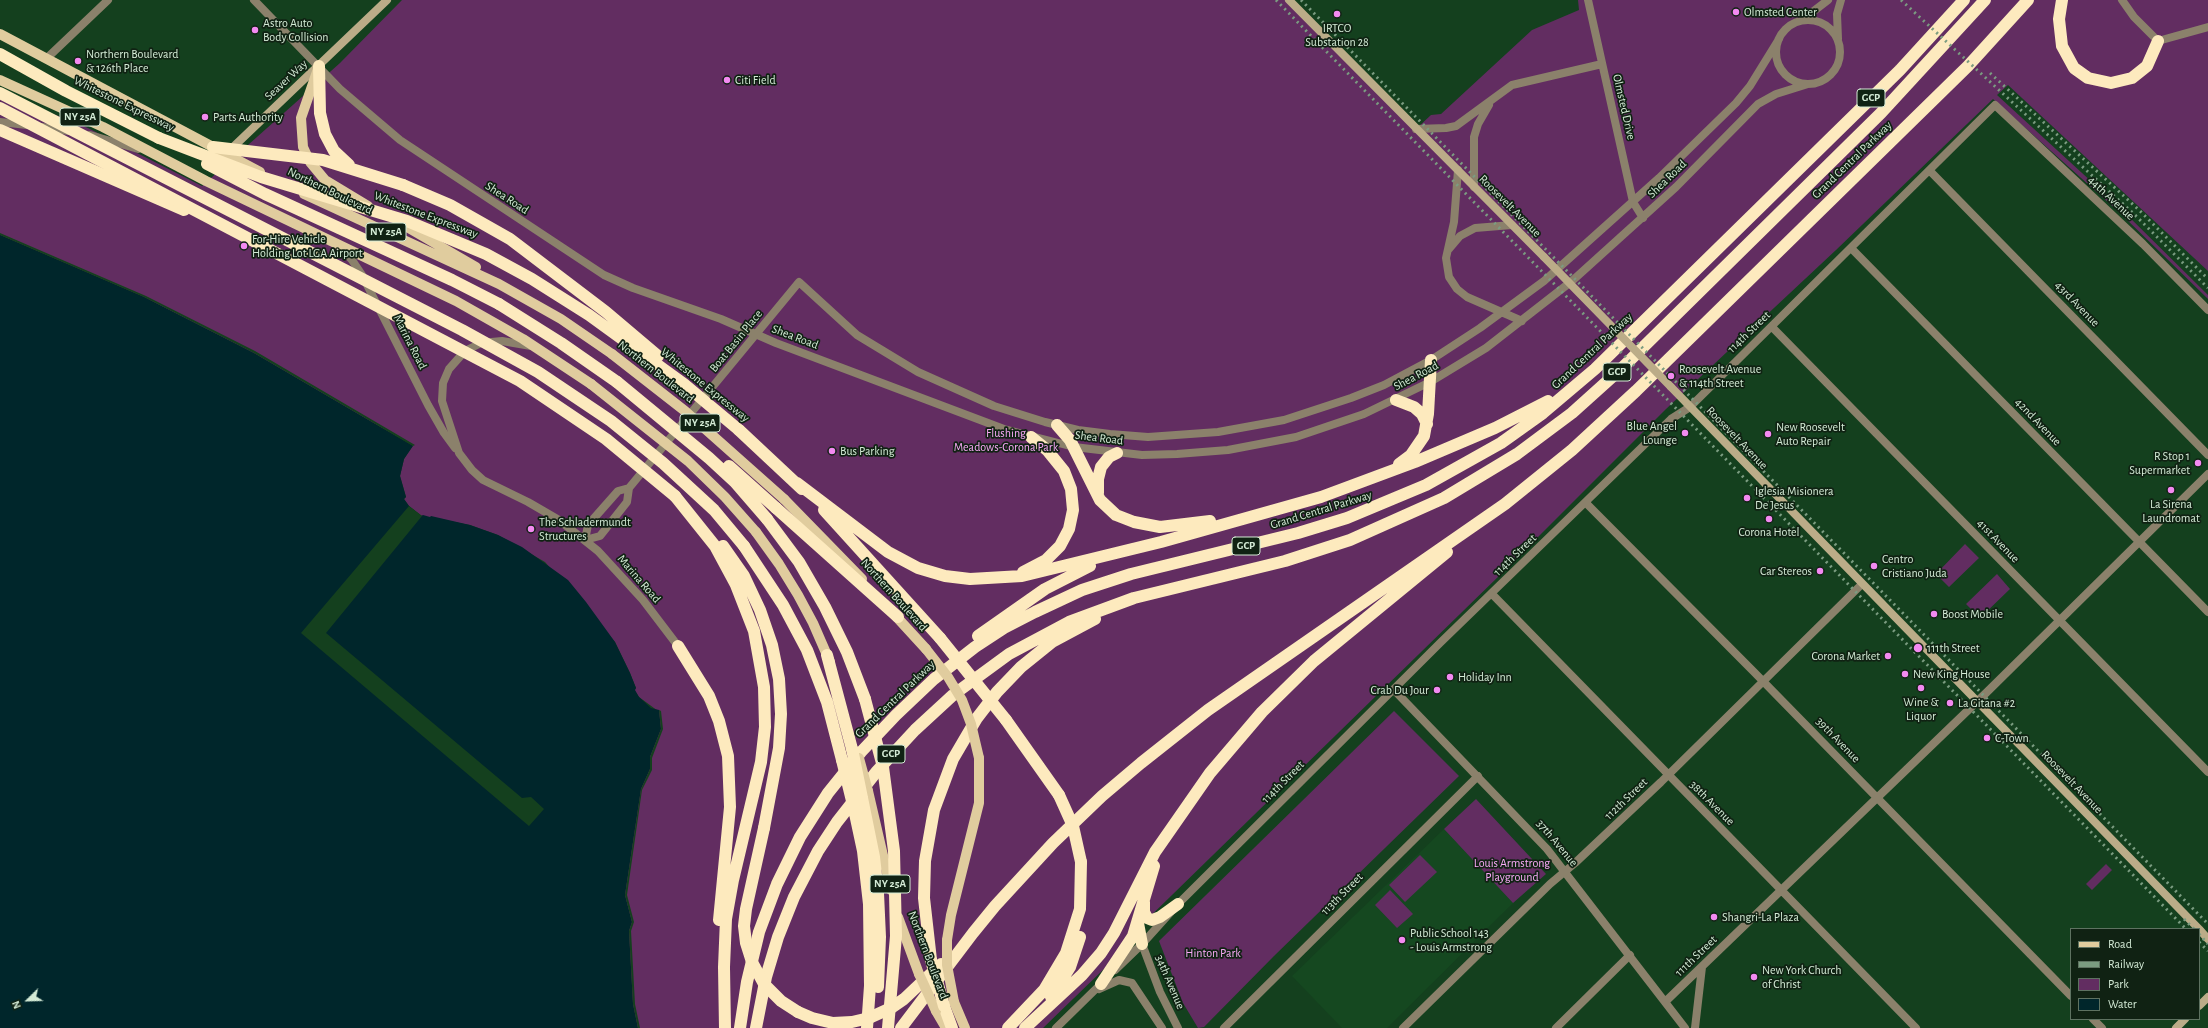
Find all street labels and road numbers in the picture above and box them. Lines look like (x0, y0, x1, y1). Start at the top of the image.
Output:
street label: Seaver Way (262, 57, 310, 103)
street label: Whitestone Expressway (71, 73, 177, 135)
street label: Olmsted Drive (1609, 73, 1639, 141)
road number: GCP (1857, 89, 1885, 107)
road number: NY 25A (60, 108, 100, 126)
street label: Grand Central Parkway (1809, 118, 1895, 202)
street label: Shea Road (1644, 157, 1690, 201)
street label: Northern Boulevard (285, 164, 375, 218)
street label: Roosevelt Avenue (1476, 172, 1544, 240)
street label: 44th Avenue (2085, 173, 2137, 223)
street label: Shea Road (483, 179, 531, 217)
street label: Whitestone Expressway (372, 189, 480, 241)
road number: NY 25A (366, 223, 406, 241)
street label: 43rd Avenue (2052, 278, 2102, 330)
street label: Boat Basin Place (707, 307, 765, 375)
street label: 114th Street (1724, 308, 1774, 356)
street label: Grand Central Parkway (1549, 310, 1635, 392)
street label: Marina Road (390, 312, 430, 372)
street label: Shea Road (770, 322, 820, 352)
street label: Northern Boulevard (615, 338, 697, 406)
street label: Whitestone Expressway (658, 345, 752, 425)
street label: Shea Road (1391, 358, 1441, 394)
road number: GCP (1603, 363, 1631, 381)
street label: 42nd Avenue (2012, 395, 2064, 449)
street label: Roosevelt Avenue (1703, 403, 1771, 473)
road number: NY 25A (680, 414, 720, 432)
street label: Shea Road (1074, 428, 1124, 448)
street label: Grand Central Parkway (1268, 488, 1374, 532)
street label: 41st Avenue (1974, 516, 2022, 566)
street label: 114th Street (1490, 531, 1540, 579)
road number: GCP (1232, 537, 1260, 555)
street label: Marina Road (614, 552, 664, 606)
street label: Northern Boulevard (858, 556, 930, 634)
street label: Grand Central Parkway (852, 657, 938, 741)
street label: 39th Avenue (1813, 714, 1863, 766)
road number: GCP (877, 745, 905, 763)
street label: Roosevelt Avenue (2038, 747, 2106, 817)
street label: 114th Street (1259, 758, 1307, 806)
street label: 112th Street (1602, 775, 1650, 823)
street label: 38th Avenue (1687, 778, 1737, 828)
street label: 37th Avenue (1533, 817, 1581, 869)
street label: 113th Street (1318, 870, 1366, 918)
road number: NY 25A (870, 875, 910, 893)
street label: Northern Boulevard (905, 909, 951, 1001)
street label: 111th Street (1672, 933, 1720, 979)
street label: 34th Avenue (1152, 953, 1188, 1011)

